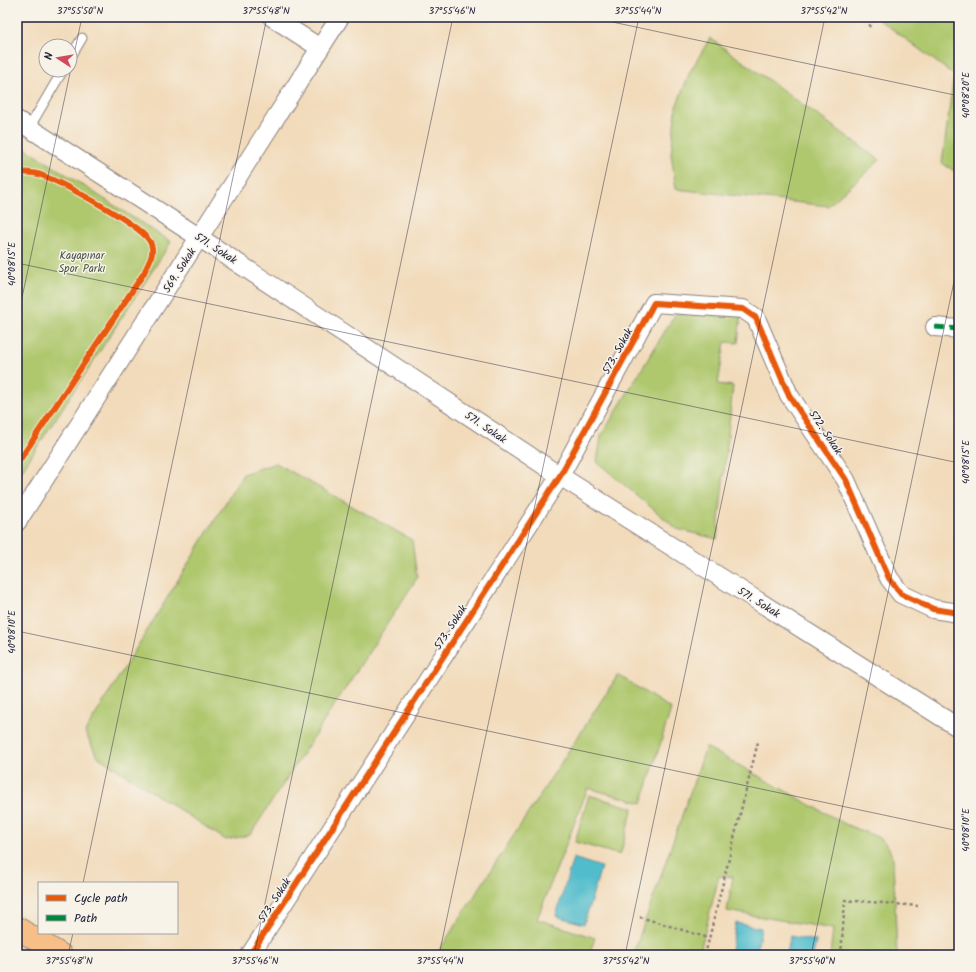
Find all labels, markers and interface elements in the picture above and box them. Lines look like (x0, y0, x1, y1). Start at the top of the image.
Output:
text: 37°55'50"N (57, 3, 103, 19)
text: 37°55'48"N (242, 3, 290, 19)
text: 37°55'46"N (428, 3, 476, 19)
text: 37°55'44"N (615, 3, 662, 19)
text: 37°55'42"N (800, 3, 848, 19)
north arrow (38, 38, 78, 78)
text: N (40, 51, 59, 61)
text: 40°08'20"E (958, 71, 974, 118)
street label: 571. Sokak (191, 228, 241, 270)
text: 40°08'15"E (4, 241, 20, 286)
street label: 569. Sokak (158, 244, 202, 297)
park label: Kayapınar Spor Parkı (59, 247, 106, 278)
street label: 573. Sokak (598, 324, 638, 378)
street label: 571. Sokak (461, 407, 511, 449)
street label: 572. Sokak (804, 407, 847, 459)
text: 40°08'15"E (958, 439, 974, 484)
street label: 571. Sokak (733, 583, 784, 624)
street label: 573. Sokak (430, 601, 473, 654)
text: 40°08'10"E (4, 609, 20, 654)
text: 40°08'10"E (958, 807, 974, 852)
street label: 573. Sokak (254, 874, 297, 927)
legend (38, 882, 178, 934)
text: Cycle path (74, 889, 128, 908)
text: Path (74, 909, 97, 928)
text: 37°55'48"N (45, 953, 93, 969)
text: 37°55'46"N (231, 953, 279, 969)
text: 37°55'44"N (417, 953, 464, 969)
text: 37°55'42"N (602, 953, 650, 969)
text: 37°55'40"N (789, 953, 835, 969)

